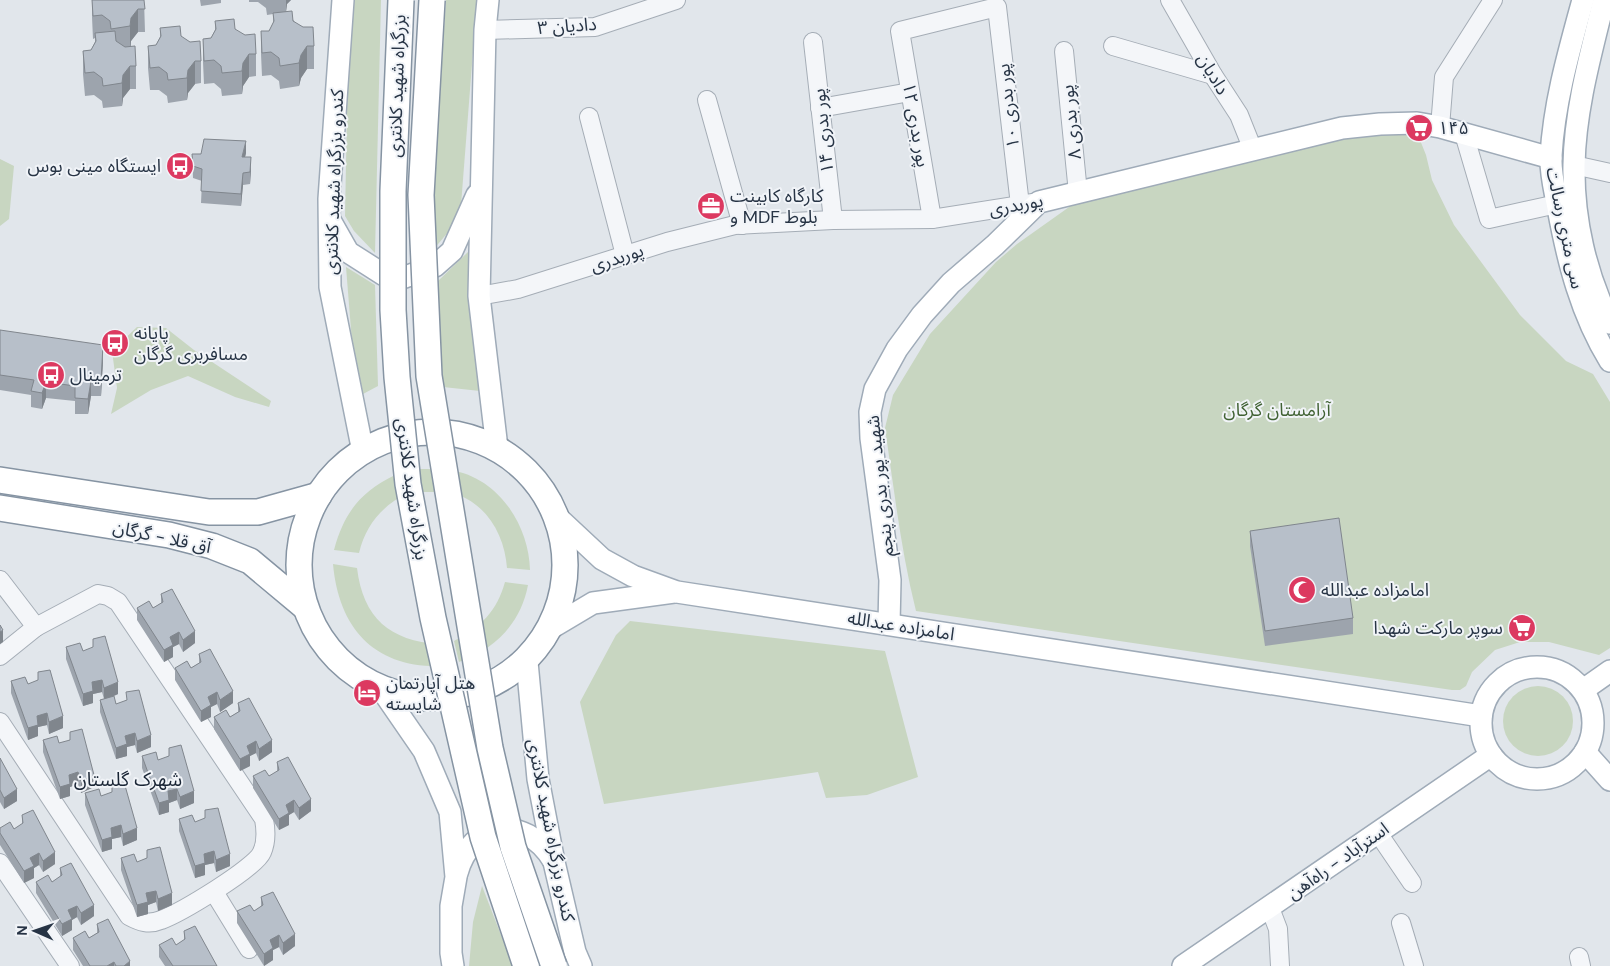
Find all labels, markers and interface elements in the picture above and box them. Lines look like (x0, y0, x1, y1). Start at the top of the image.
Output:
street label: دادیان ۳ (536, 12, 598, 40)
street label: بزرگراه شهید کلانتری (383, 14, 411, 158)
street label: دادیان (1191, 49, 1235, 99)
street label: پور بدری ۱۰ (991, 62, 1025, 150)
street label: پور بدری ۱۲ (897, 81, 935, 169)
street label: پور بدری ۸ (1055, 83, 1087, 161)
street label: پور بدری ۱۴ (807, 87, 839, 175)
street label: کندرو بزرگراه شهید کلانتری (319, 88, 349, 275)
supermarket icon: ۱۴۵ (1404, 113, 1434, 143)
place label: ۱۴۵ (1438, 116, 1469, 140)
bus stop icon: ایستگاه مینی بوس (165, 151, 195, 181)
place label: ایستگاه مینی بوس (27, 154, 161, 178)
street label: سی متری رسالت (1540, 165, 1590, 291)
place label: کارگاه کابینت و MDF بلوط (730, 184, 824, 229)
street label: پوربدری (987, 188, 1045, 222)
office icon: کارگاه کابینت و MDF بلوط (696, 191, 726, 221)
street label: پوربدری (587, 238, 647, 278)
place label: پایانه مسافربری گرگان (134, 321, 248, 366)
bus stop icon: پایانه مسافربری گرگان (100, 328, 130, 358)
bus stop icon: ترمینال (36, 360, 66, 390)
place label: ترمینال (70, 363, 122, 387)
park label: آرامستان گرگان (1223, 398, 1331, 422)
street label: شهید پور بدری پنجم (861, 414, 900, 558)
street label: بزرگراه شهید کلانتری (390, 416, 434, 562)
street label: آق قلا - گرگان (111, 515, 214, 559)
mosque icon: امامزاده عبدالله (1287, 575, 1317, 605)
place label: امامزاده عبدالله (1321, 578, 1429, 602)
street label: امامزاده عبدالله (846, 606, 956, 646)
supermarket icon: سوپر مارکت شهدا (1507, 613, 1537, 643)
place label: سوپر مارکت شهدا (1374, 616, 1503, 640)
place label: هتل آپارتمان شایسته (386, 671, 475, 716)
hotel icon: هتل آپارتمان شایسته (352, 678, 382, 708)
street label: کندرو بزرگراه شهید کلانتری (521, 737, 581, 924)
district label: شهرک گلستان (74, 767, 182, 792)
street label: استرآباد - راه‌آهن (1282, 817, 1394, 905)
north arrow (10, 906, 60, 956)
text: N (13, 925, 31, 936)

